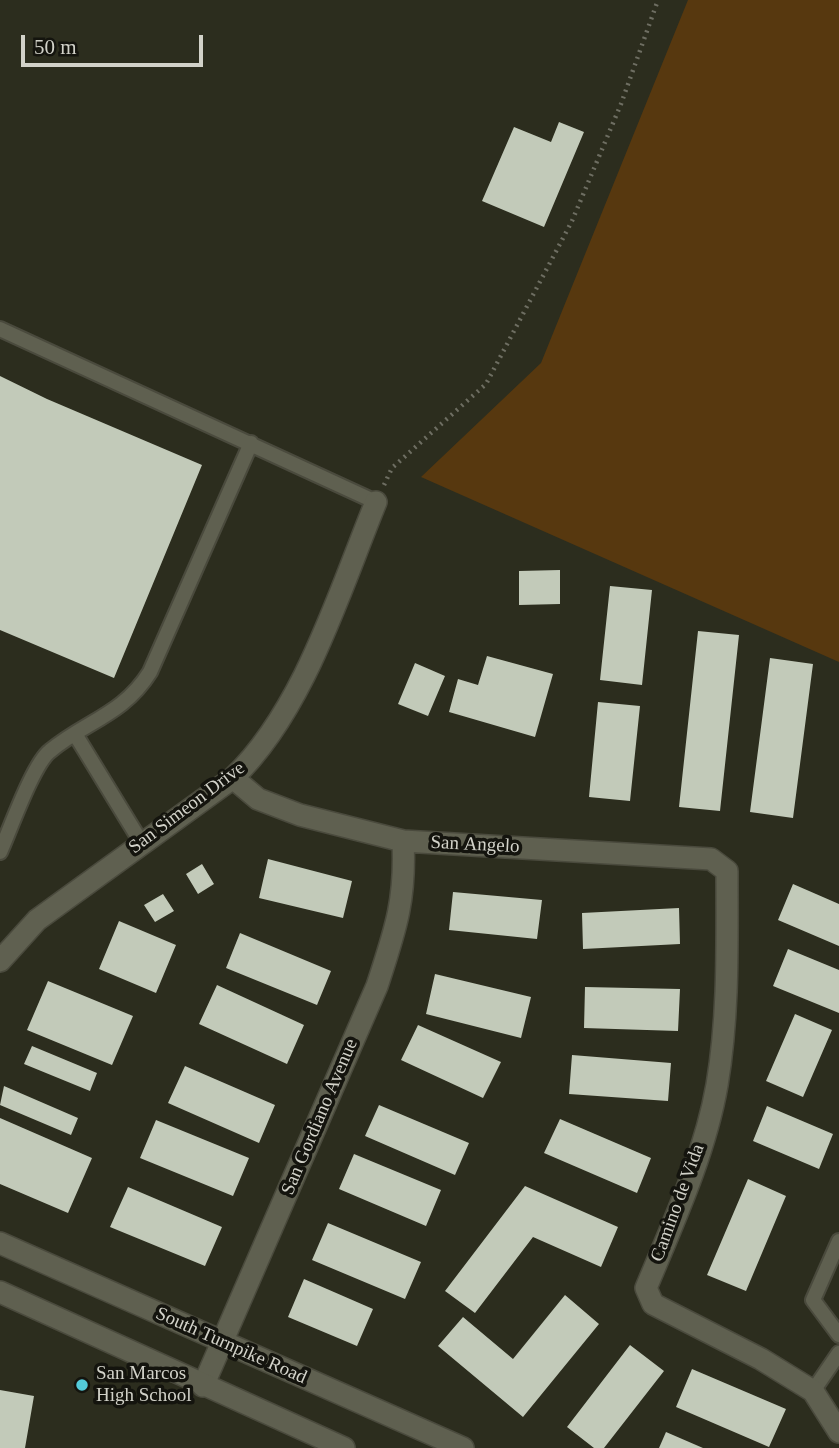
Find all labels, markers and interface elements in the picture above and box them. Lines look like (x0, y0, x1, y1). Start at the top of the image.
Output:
scale bar (24, 21, 206, 65)
text: 50 m (34, 35, 77, 59)
street label: San Simeon Drive (125, 757, 249, 859)
street label: San Angelo (430, 831, 520, 859)
street label: San Gordiano Avenue (277, 1035, 363, 1199)
street label: Camino de Vida (646, 1141, 710, 1265)
street label: South Turnpike Road (152, 1302, 310, 1390)
place label: San Marcos High School (96, 1363, 192, 1407)
marker: San Marcos High School (74, 1377, 90, 1393)

